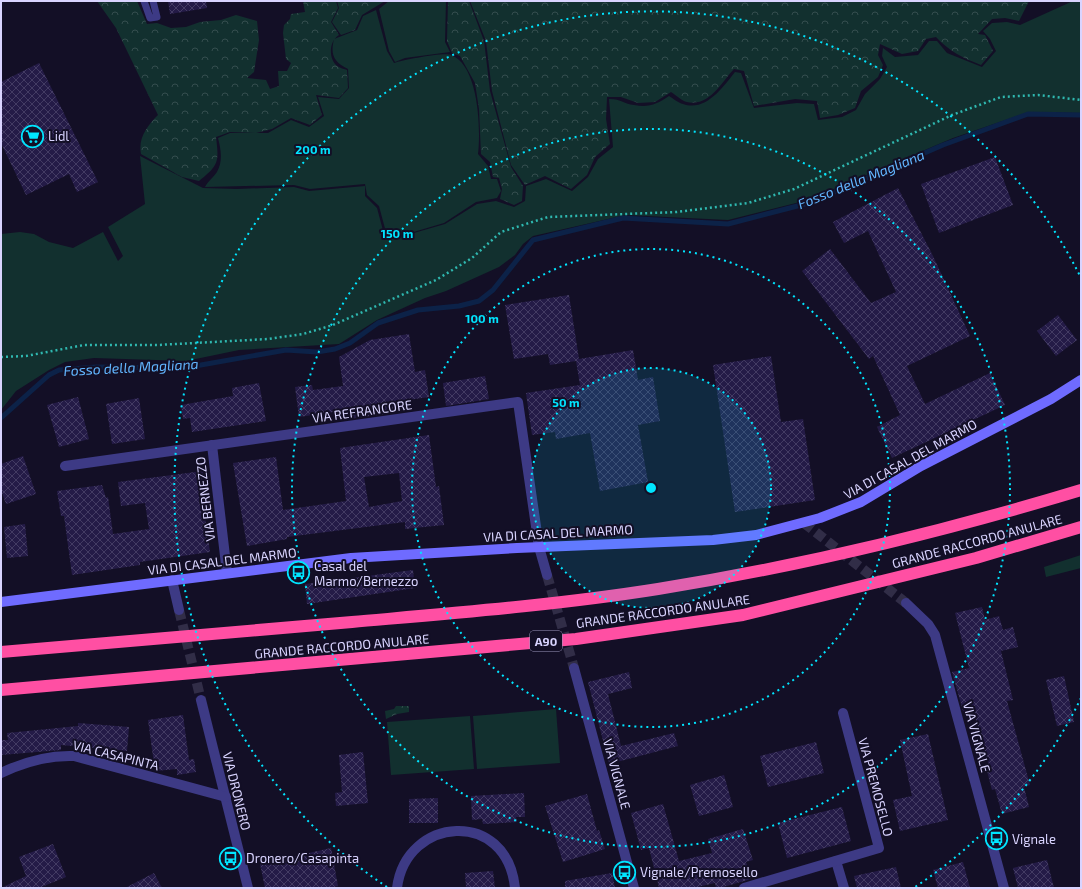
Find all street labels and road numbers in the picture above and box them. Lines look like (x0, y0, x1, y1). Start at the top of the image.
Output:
street label: VIA REFRANCORE (311, 396, 413, 426)
street label: VIA DI CASAL DEL MARMO (841, 416, 979, 502)
street label: VIA BERNEZZO (192, 456, 218, 542)
street label: GRANDE RACCORDO ANULARE (890, 511, 1064, 571)
street label: VIA DI CASAL DEL MARMO (483, 521, 633, 545)
street label: VIA DI CASAL DEL MARMO (147, 544, 297, 578)
street label: GRANDE RACCORDO ANULARE (575, 591, 751, 631)
street label: GRANDE RACCORDO ANULARE (254, 630, 430, 662)
road number: A90 (530, 631, 562, 651)
street label: VIA VIGNALE (960, 700, 994, 774)
street label: VIA PREMOSELLO (855, 736, 897, 838)
street label: VIA CASAPINTA (71, 737, 161, 773)
street label: VIA VIGNALE (600, 737, 634, 811)
street label: VIA DRONERO (219, 750, 255, 832)

